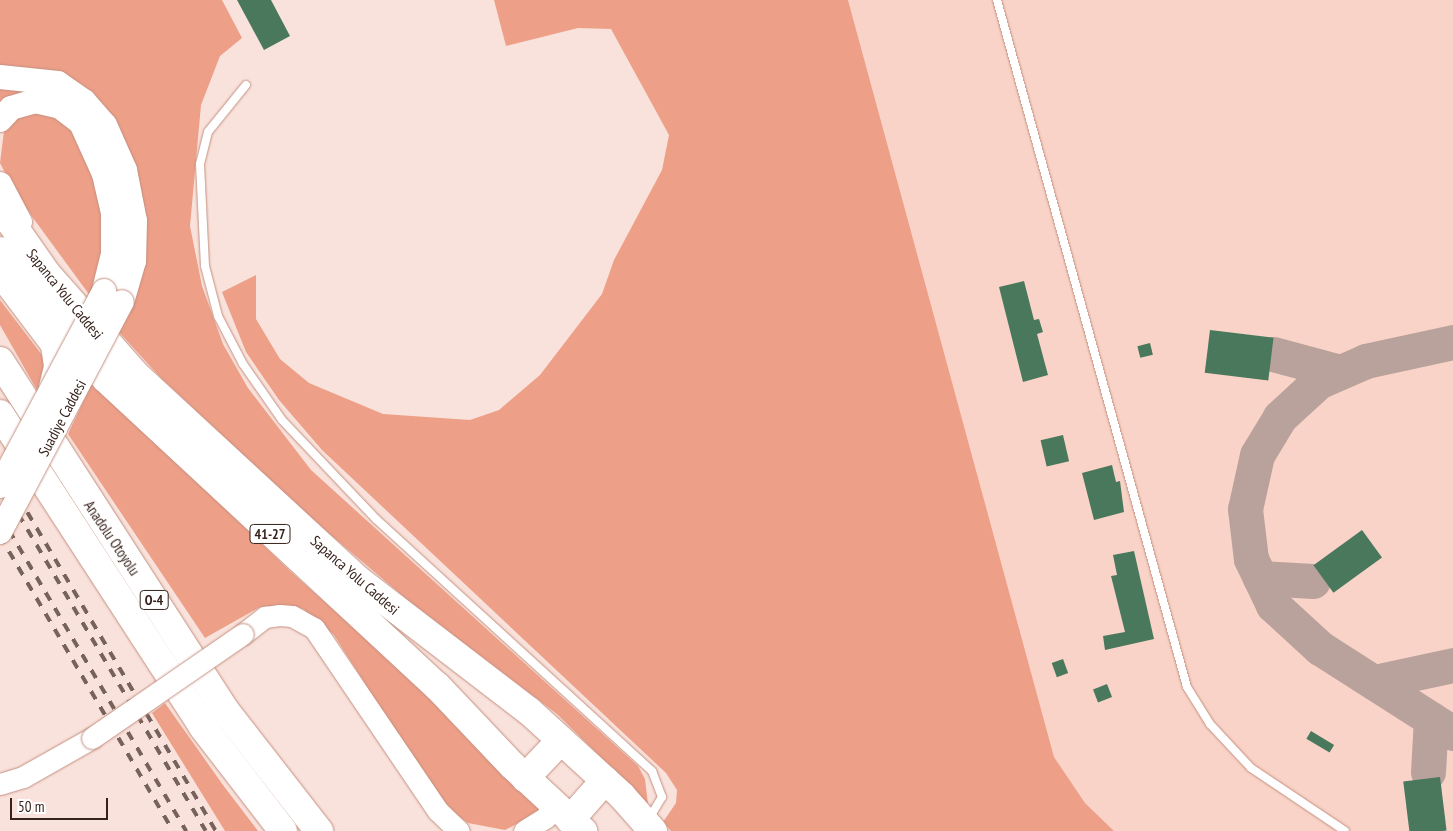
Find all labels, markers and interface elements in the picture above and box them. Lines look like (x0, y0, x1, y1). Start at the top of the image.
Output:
street label: Sapanca Yolu Caddesi (23, 245, 107, 343)
street label: Suadiye Caddesi (34, 377, 90, 459)
street label: Anadolu Otoyolu (80, 497, 144, 579)
road number: 41-27 (249, 522, 291, 546)
street label: Sapanca Yolu Caddesi (307, 532, 403, 618)
road number: O-4 (139, 588, 169, 612)
scale bar (12, 788, 110, 820)
text: 50 m (18, 797, 44, 816)

